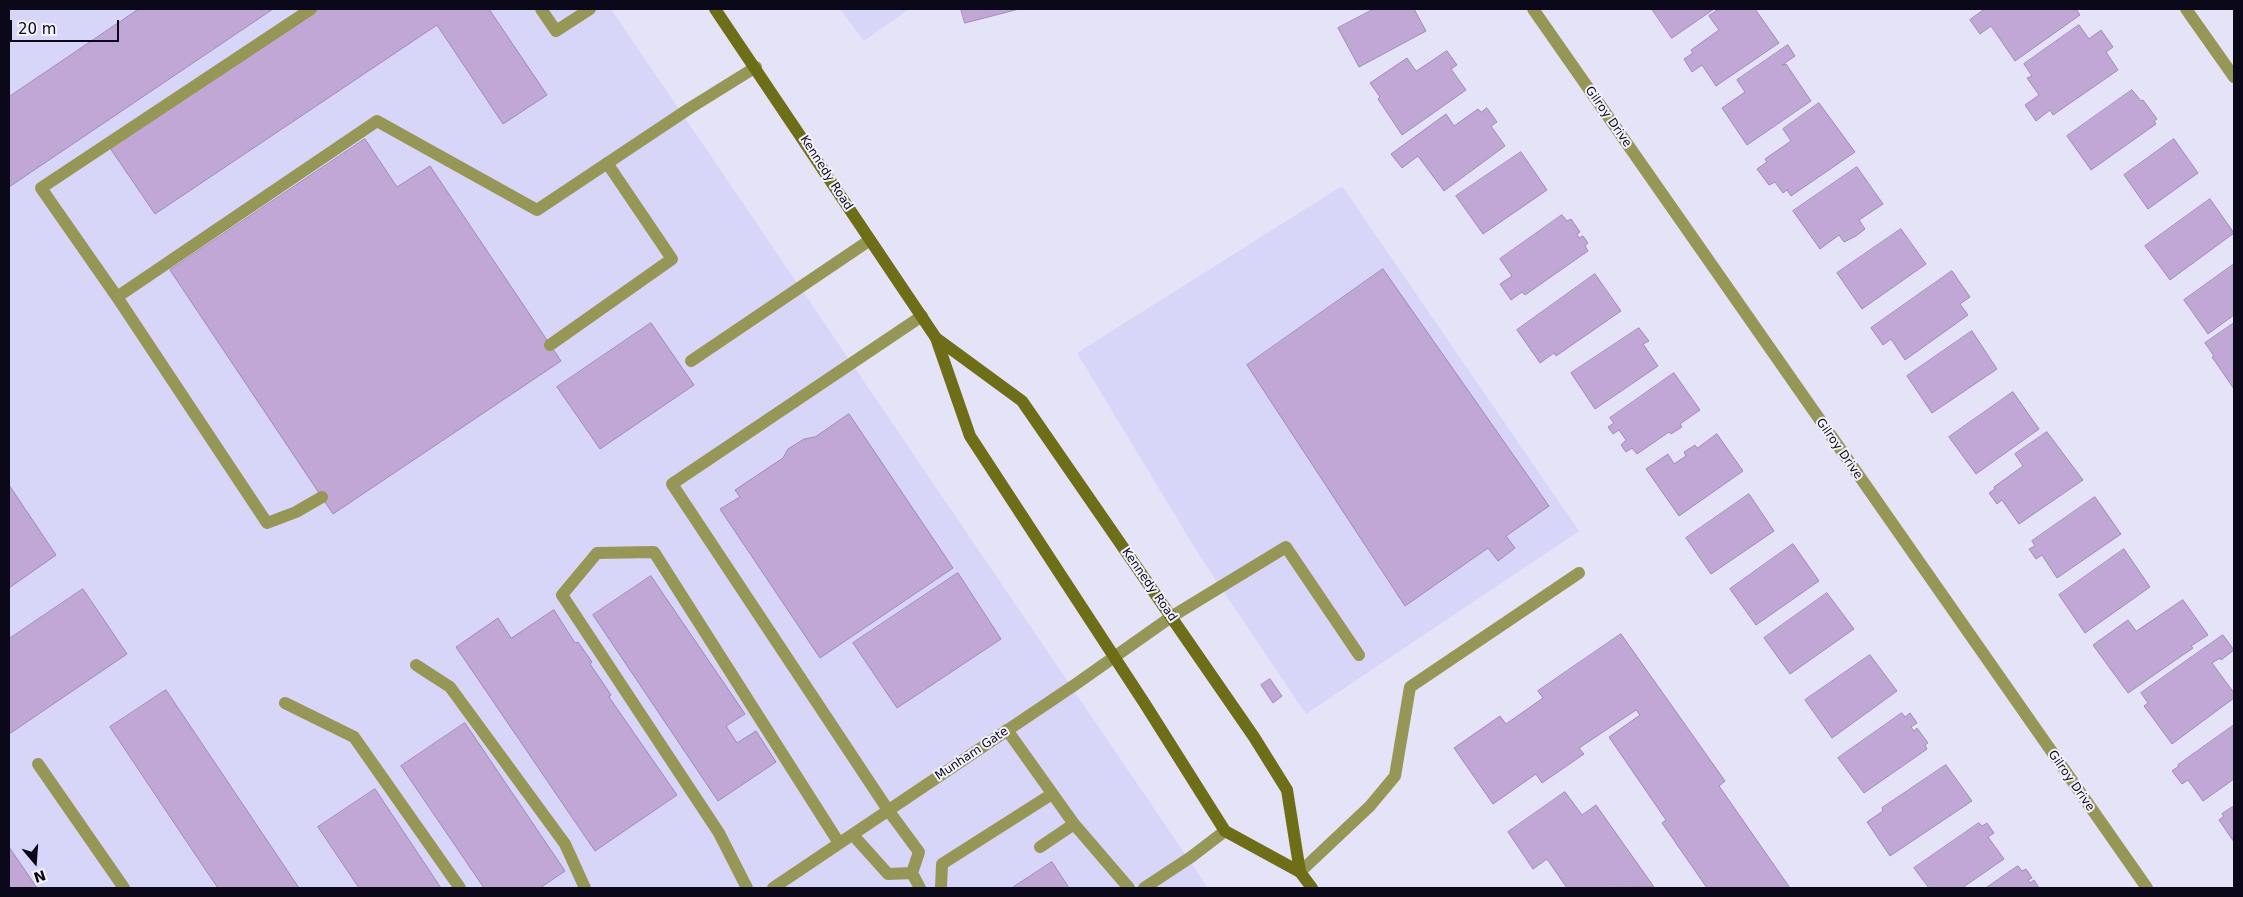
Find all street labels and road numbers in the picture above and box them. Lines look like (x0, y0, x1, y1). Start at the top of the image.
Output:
street label: Gilroy Drive (1582, 84, 1634, 150)
street label: Kennedy Road (797, 133, 855, 213)
street label: Gilroy Drive (1813, 416, 1865, 482)
street label: Kennedy Road (1118, 546, 1180, 624)
street label: Munham Gate (933, 724, 1011, 784)
street label: Gilroy Drive (2045, 748, 2097, 814)

